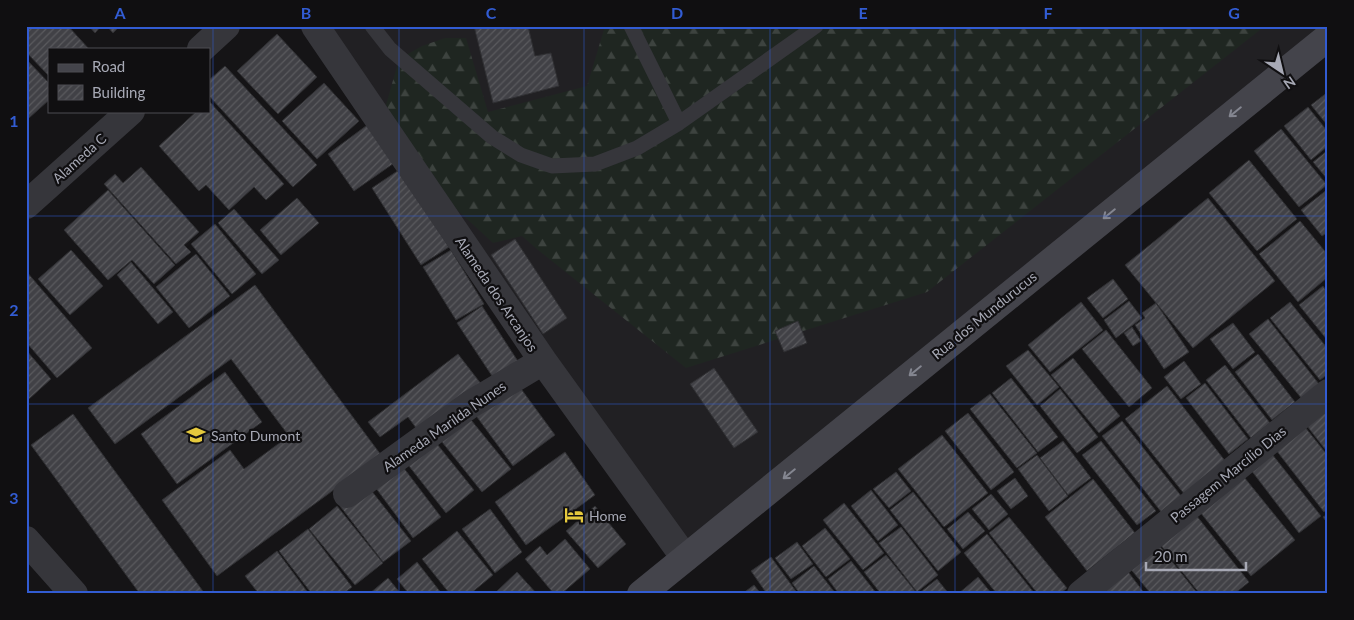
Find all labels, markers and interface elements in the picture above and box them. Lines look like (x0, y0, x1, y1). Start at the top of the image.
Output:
text: A (113, 3, 126, 22)
text: B (301, 3, 311, 22)
text: C (486, 3, 497, 22)
text: D (671, 3, 683, 22)
text: E (858, 3, 868, 22)
text: F (1043, 3, 1053, 22)
text: G (1228, 3, 1240, 22)
legend (48, 48, 210, 112)
north arrow (1256, 48, 1306, 98)
text: Road (92, 57, 125, 75)
text: N (1280, 73, 1299, 93)
text: Building (92, 83, 145, 101)
one-way arrow (1229, 106, 1242, 117)
text: 1 (9, 111, 19, 130)
street label: Alameda C (49, 129, 110, 187)
one-way arrow (1103, 208, 1116, 219)
street label: Alameda dos Arcanjos (452, 233, 542, 355)
street label: Rua dos Mundurucus (928, 268, 1040, 362)
text: 2 (9, 300, 19, 319)
one-way arrow (909, 366, 922, 377)
street label: Alameda Marilda Nunes (379, 377, 509, 475)
street label: Passagem Marcílio Dias (1167, 422, 1289, 526)
school or university icon: Santo Dumont (185, 424, 207, 446)
place label: Santo Dumont (211, 427, 300, 444)
one-way arrow (782, 468, 795, 479)
text: 3 (9, 488, 19, 507)
hotel icon: Home (563, 504, 585, 526)
place label: Home (589, 507, 626, 524)
scale bar (1146, 540, 1246, 572)
text: 20 m (1154, 547, 1188, 565)

